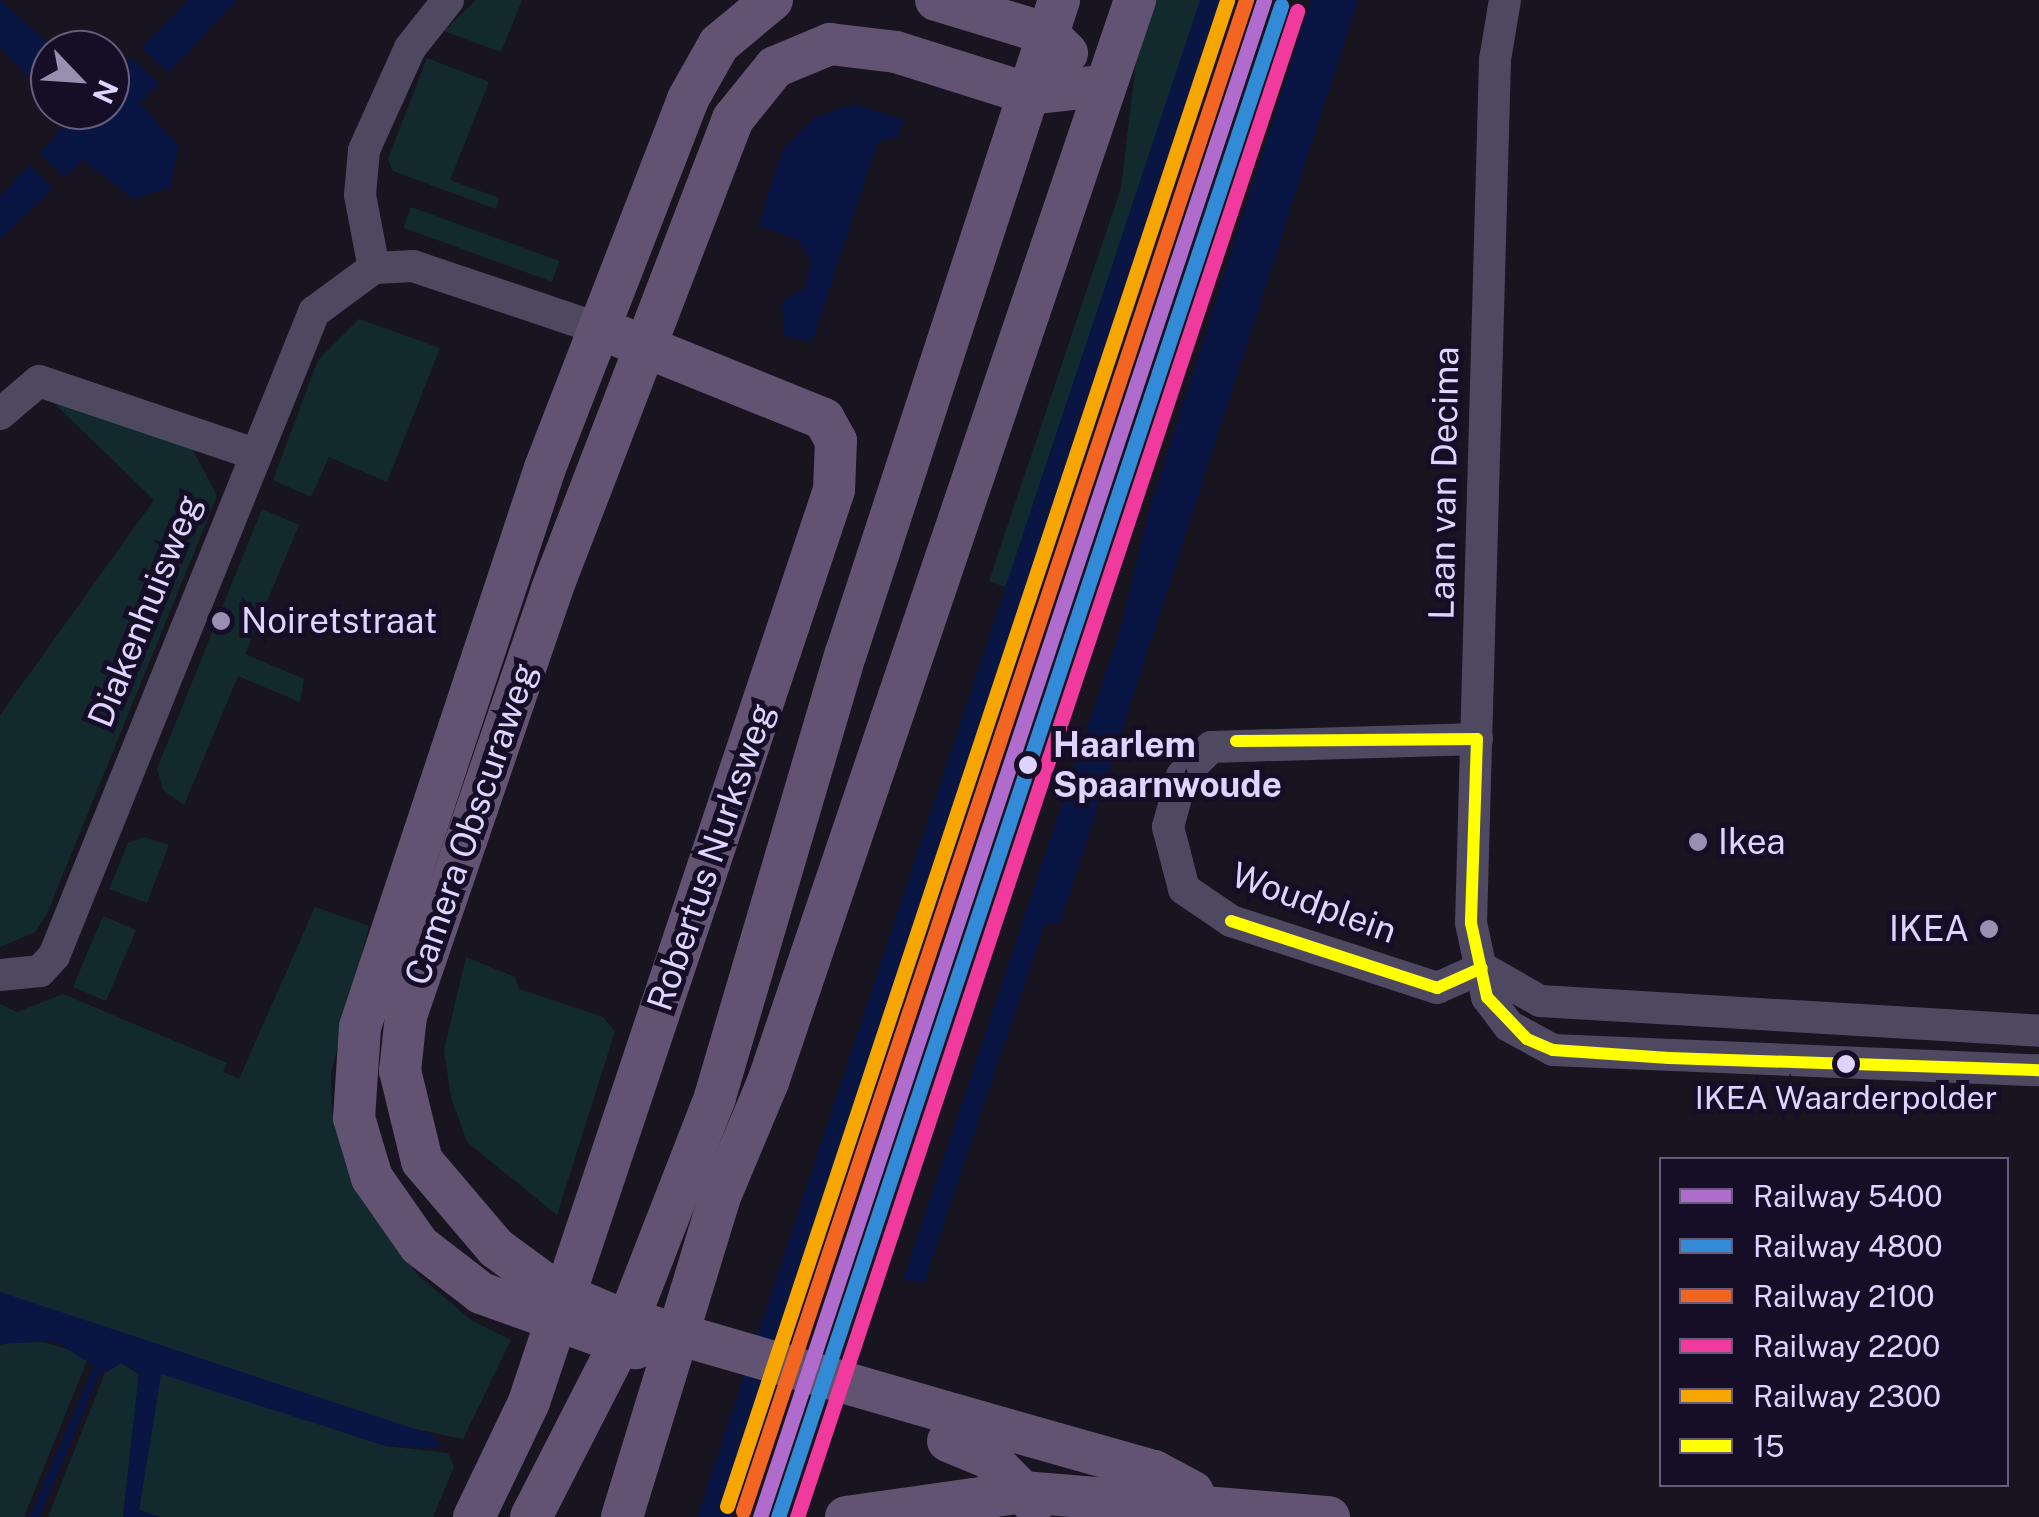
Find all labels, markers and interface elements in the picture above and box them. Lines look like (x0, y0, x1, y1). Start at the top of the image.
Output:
north arrow (30, 30, 130, 130)
text: N (86, 75, 125, 109)
street label: Laan van Decima (1421, 346, 1467, 620)
street label: Diakenhuisweg (79, 489, 211, 733)
place label: Noiretstraat (241, 600, 437, 642)
marker: Noiretstraat (210, 610, 232, 632)
street label: Camera Obscuraweg (396, 657, 546, 991)
street label: Robertus Nurksweg (639, 698, 783, 1016)
place label: Haarlem Spaarnwoude (1053, 724, 1282, 806)
marker: Haarlem Spaarnwoude (1012, 749, 1044, 781)
place label: Ikea (1718, 821, 1786, 863)
marker: Ikea (1687, 831, 1709, 853)
street label: Woudplein (1226, 854, 1402, 952)
place label: IKEA (1889, 908, 1969, 950)
marker: IKEA (1978, 918, 2000, 940)
marker: IKEA Waarderpolder (1836, 1054, 1856, 1074)
place label: IKEA Waarderpolder (1694, 1079, 1998, 1117)
legend (1659, 1157, 2009, 1487)
text: Railway 5400 (1753, 1178, 1943, 1214)
text: Railway 4800 (1753, 1228, 1943, 1264)
text: Railway 2100 (1753, 1278, 1935, 1314)
text: Railway 2200 (1753, 1328, 1940, 1364)
text: Railway 2300 (1753, 1378, 1941, 1414)
text: 15 (1753, 1428, 1784, 1464)

